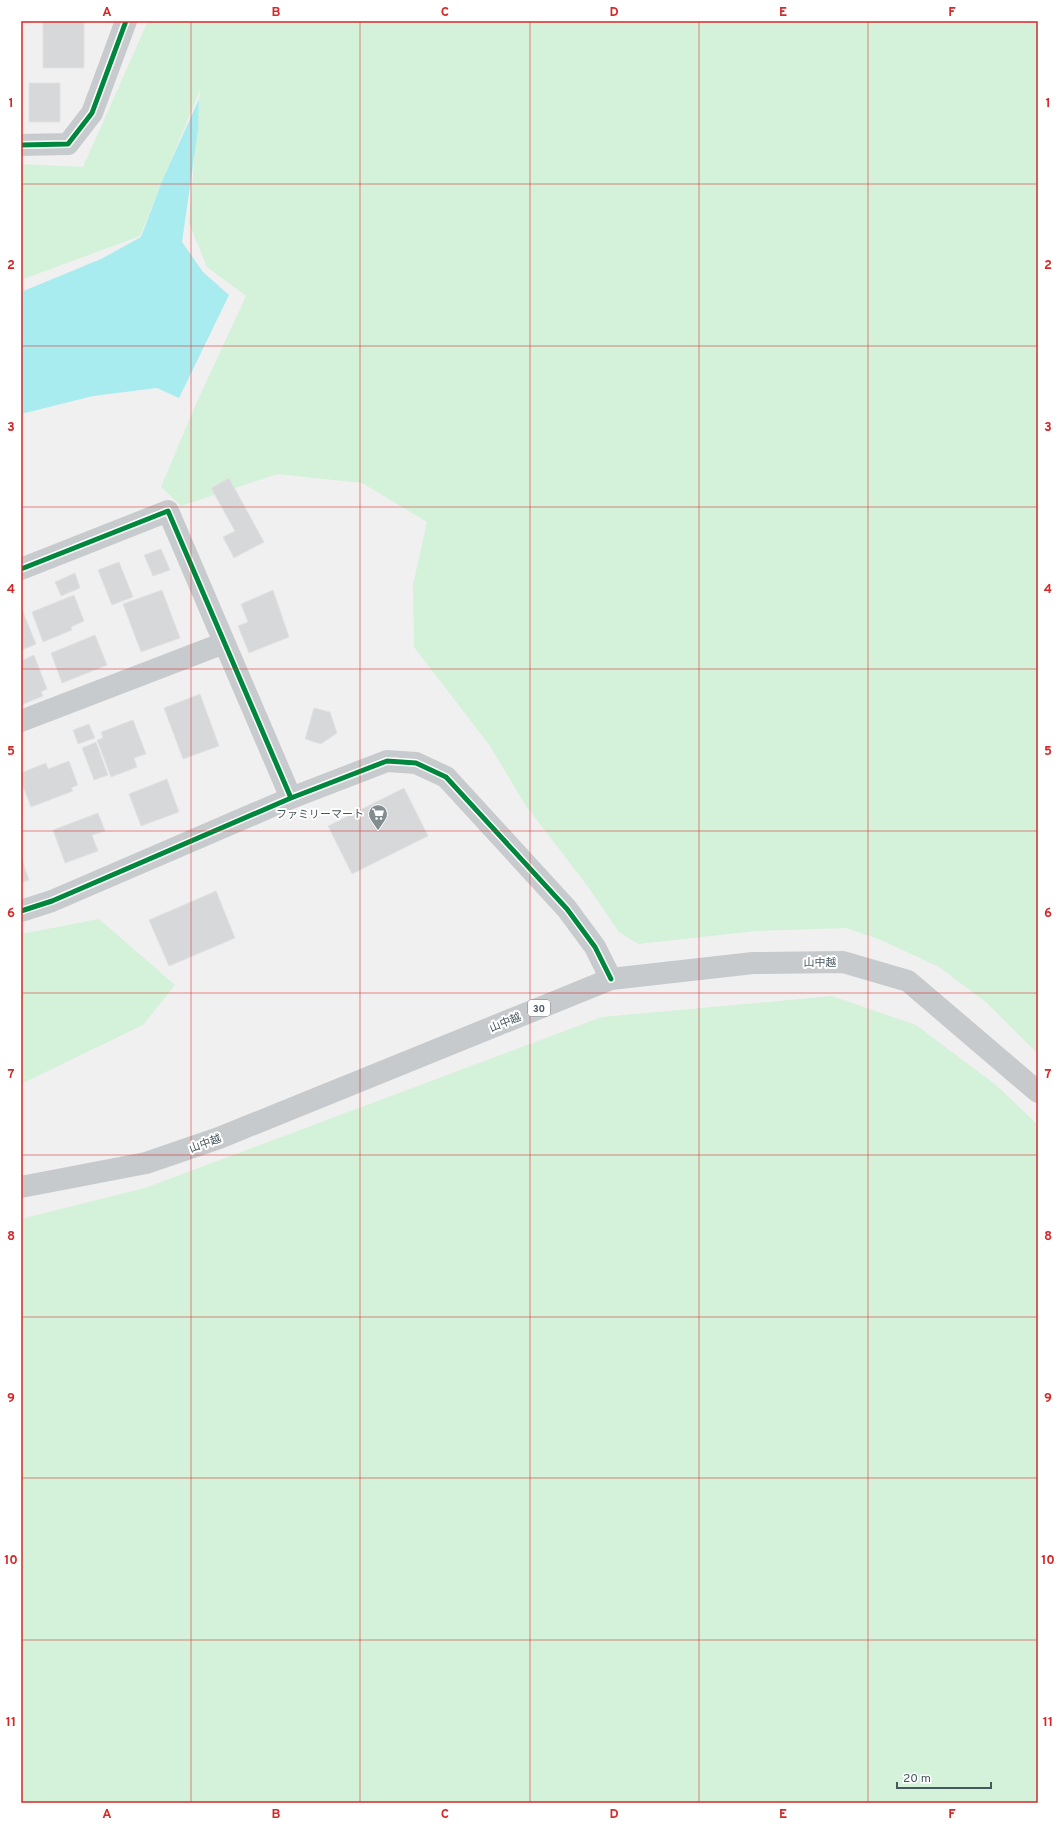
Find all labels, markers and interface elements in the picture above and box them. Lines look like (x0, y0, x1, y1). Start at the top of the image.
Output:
text: A (102, 5, 112, 21)
text: B (272, 5, 281, 21)
text: C (441, 5, 449, 21)
text: D (609, 5, 619, 21)
text: E (779, 5, 787, 21)
text: F (948, 5, 956, 21)
text: 1 (8, 96, 14, 112)
text: 1 (1045, 96, 1051, 112)
text: 2 (7, 258, 15, 274)
text: 2 (1044, 258, 1052, 274)
text: 3 (7, 420, 15, 436)
text: 3 (1044, 420, 1052, 436)
text: 4 (7, 582, 15, 598)
text: 4 (1044, 582, 1052, 598)
text: 5 (7, 744, 15, 760)
text: 5 (1044, 744, 1052, 760)
supermarket icon: ファミリーマート (367, 803, 389, 831)
place label: ファミリーマート (276, 808, 364, 822)
text: 6 (7, 906, 15, 922)
text: 6 (1044, 906, 1052, 922)
street label: 山中越 (804, 956, 837, 970)
road number: 30 (528, 1000, 550, 1016)
street label: 山中越 (487, 1010, 523, 1036)
text: 7 (8, 1067, 15, 1083)
text: 7 (1045, 1067, 1052, 1083)
street label: 山中越 (187, 1132, 223, 1156)
text: 8 (7, 1229, 15, 1245)
text: 8 (1044, 1229, 1052, 1245)
text: 9 (7, 1391, 15, 1407)
text: 9 (1044, 1391, 1052, 1407)
text: 10 (4, 1553, 18, 1569)
text: 10 (1041, 1553, 1055, 1569)
text: 11 (6, 1715, 16, 1731)
text: 11 (1043, 1715, 1053, 1731)
scale bar (897, 1764, 991, 1790)
text: 20 m (903, 1771, 931, 1787)
text: A (102, 1807, 112, 1823)
text: B (272, 1807, 281, 1823)
text: C (441, 1807, 449, 1823)
text: D (609, 1807, 619, 1823)
text: E (779, 1807, 787, 1823)
text: F (948, 1807, 956, 1823)

